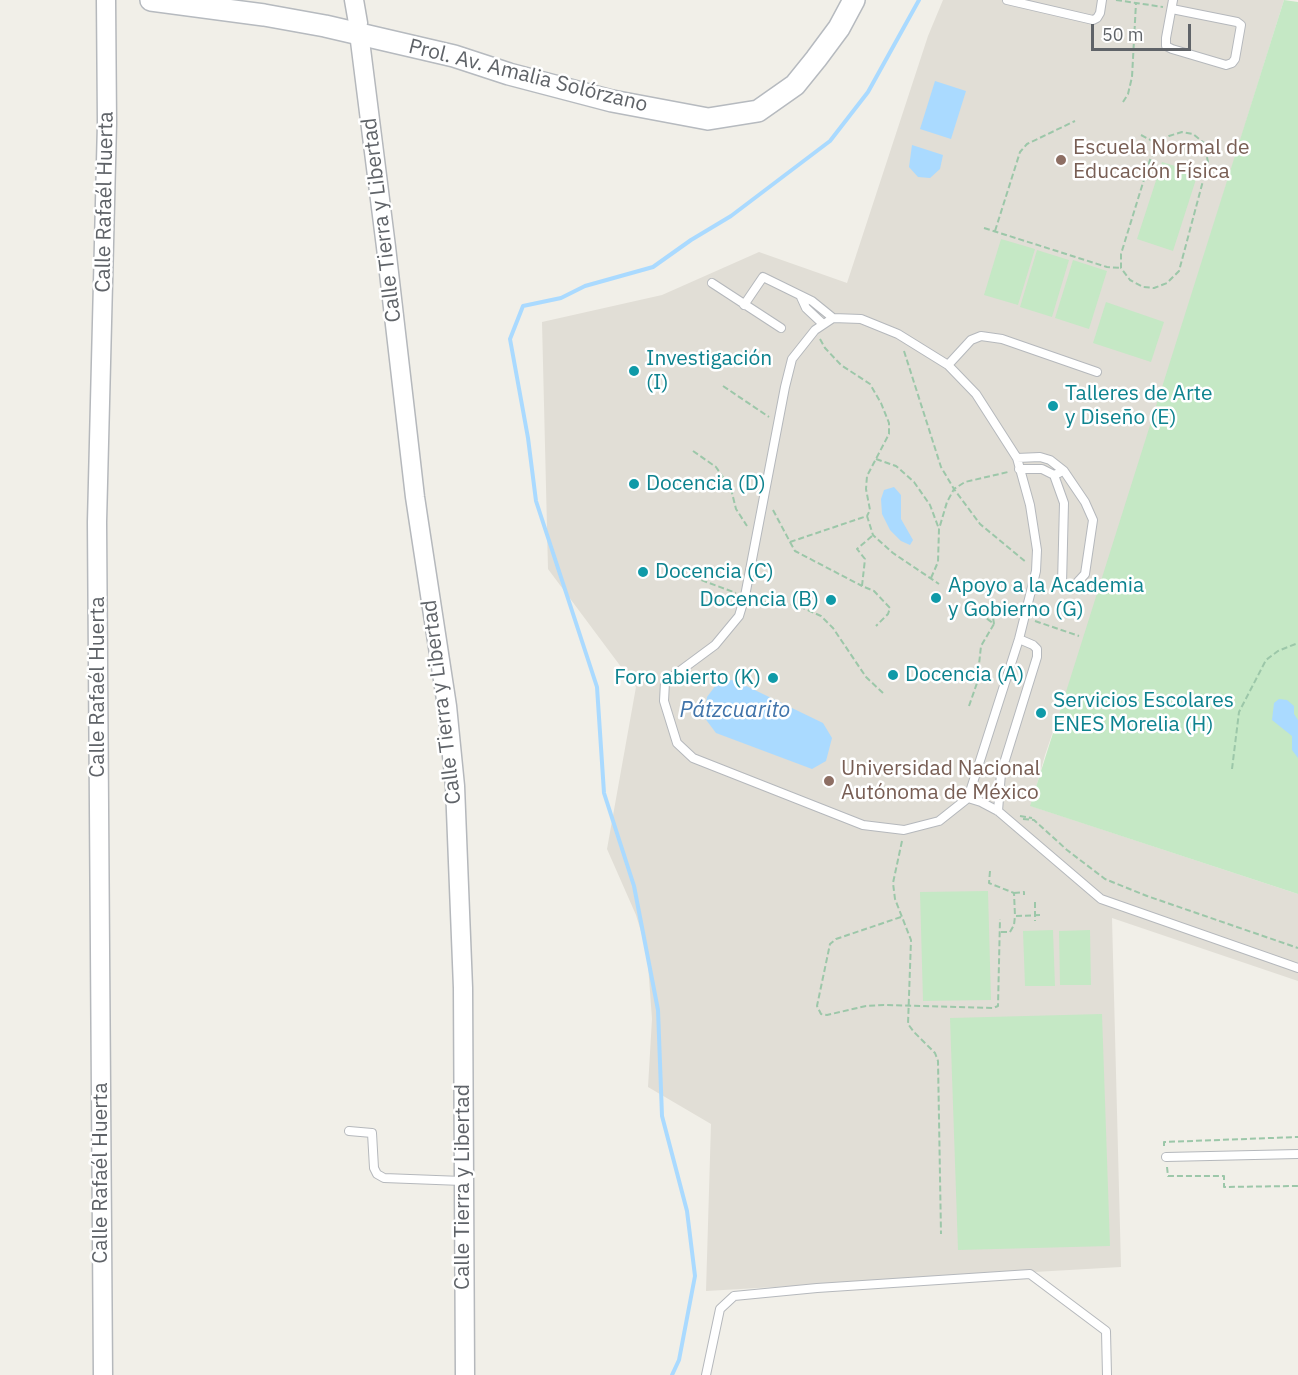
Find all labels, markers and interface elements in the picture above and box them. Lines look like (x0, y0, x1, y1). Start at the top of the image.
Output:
scale bar (1094, 12, 1194, 50)
text: 50 m (1102, 23, 1144, 46)
street label: Prol. Av. Amalia Solórzano (406, 34, 650, 118)
street label: Calle Rafaél Huerta (91, 111, 119, 293)
street label: Calle Tierra y Libertad (357, 116, 407, 324)
place label: Escuela Normal de Educación Física (1073, 135, 1250, 185)
marker: Escuela Normal de Educación Física (1054, 153, 1068, 167)
place label: Investigación (I) (646, 346, 772, 396)
marker: Investigación (I) (627, 364, 641, 378)
place label: Talleres de Arte y Diseño (E) (1065, 381, 1213, 431)
marker: Talleres de Arte y Diseño (E) (1046, 399, 1060, 413)
place label: Docencia (D) (646, 471, 766, 497)
marker: Docencia (D) (627, 477, 641, 491)
place label: Docencia (C) (655, 559, 774, 585)
marker: Docencia (C) (636, 565, 650, 579)
place label: Apoyo a la Academia y Gobierno (G) (948, 573, 1144, 623)
place label: Docencia (B) (699, 587, 819, 613)
marker: Apoyo a la Academia y Gobierno (G) (929, 591, 943, 605)
marker: Docencia (B) (824, 593, 838, 607)
street label: Calle Rafaél Huerta (85, 596, 111, 778)
street label: Calle Tierra y Libertad (417, 598, 467, 806)
place label: Docencia (A) (905, 662, 1024, 688)
place label: Foro abierto (K) (614, 665, 761, 691)
marker: Docencia (A) (886, 668, 900, 682)
marker: Foro abierto (K) (766, 671, 780, 685)
place label: Servicios Escolares ENES Morelia (H) (1053, 688, 1234, 738)
water label: Pátzcuarito (680, 698, 790, 724)
marker: Servicios Escolares ENES Morelia (H) (1034, 706, 1048, 720)
place label: Universidad Nacional Autónoma de México (841, 756, 1040, 806)
marker: Universidad Nacional Autónoma de México (822, 774, 836, 788)
street label: Calle Rafaél Huerta (88, 1082, 114, 1264)
street label: Calle Tierra y Libertad (450, 1084, 476, 1290)

